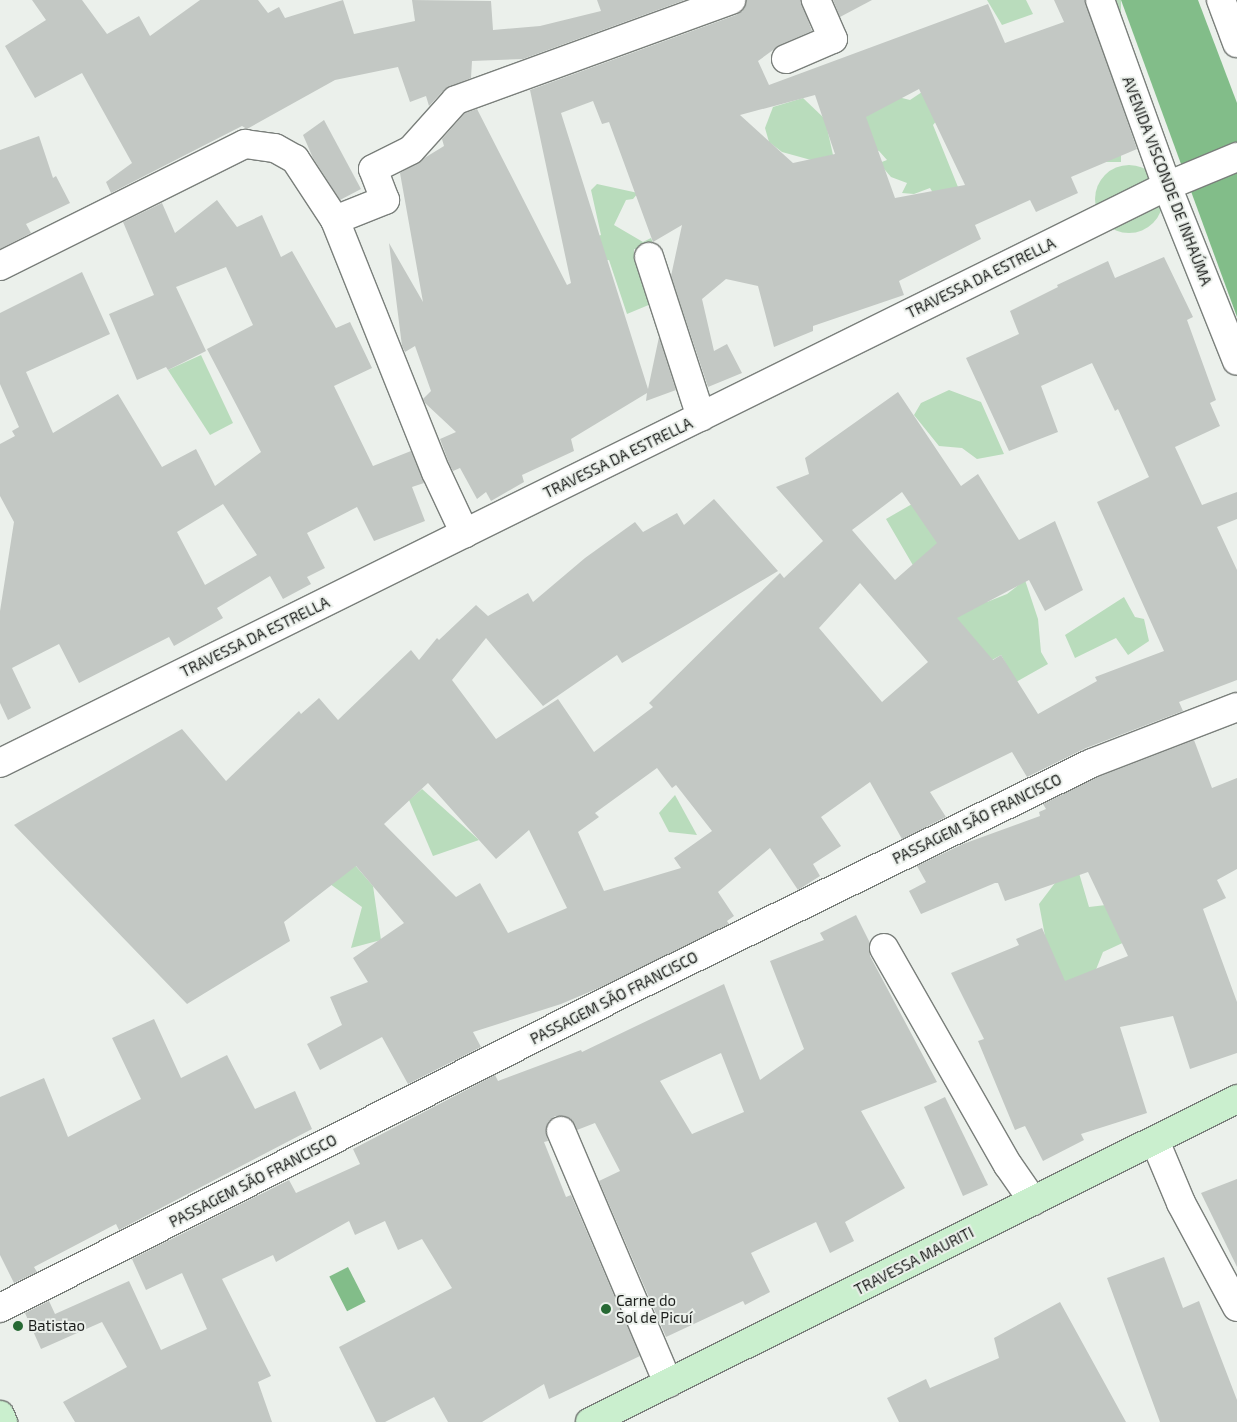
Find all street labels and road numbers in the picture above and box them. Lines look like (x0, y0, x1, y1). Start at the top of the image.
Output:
street label: AVENIDA VISCONDE DE INHAÚMA (1119, 73, 1215, 289)
street label: TRAVESSA DA ESTRELLA (903, 234, 1059, 322)
street label: TRAVESSA DA ESTRELLA (540, 414, 696, 502)
street label: TRAVESSA DA ESTRELLA (177, 593, 333, 681)
street label: PASSAGEM SÃO FRANCISCO (890, 770, 1064, 868)
street label: PASSAGEM SÃO FRANCISCO (527, 948, 701, 1048)
street label: PASSAGEM SÃO FRANCISCO (166, 1131, 340, 1231)
street label: TRAVESSA MAURITI (851, 1223, 977, 1299)

